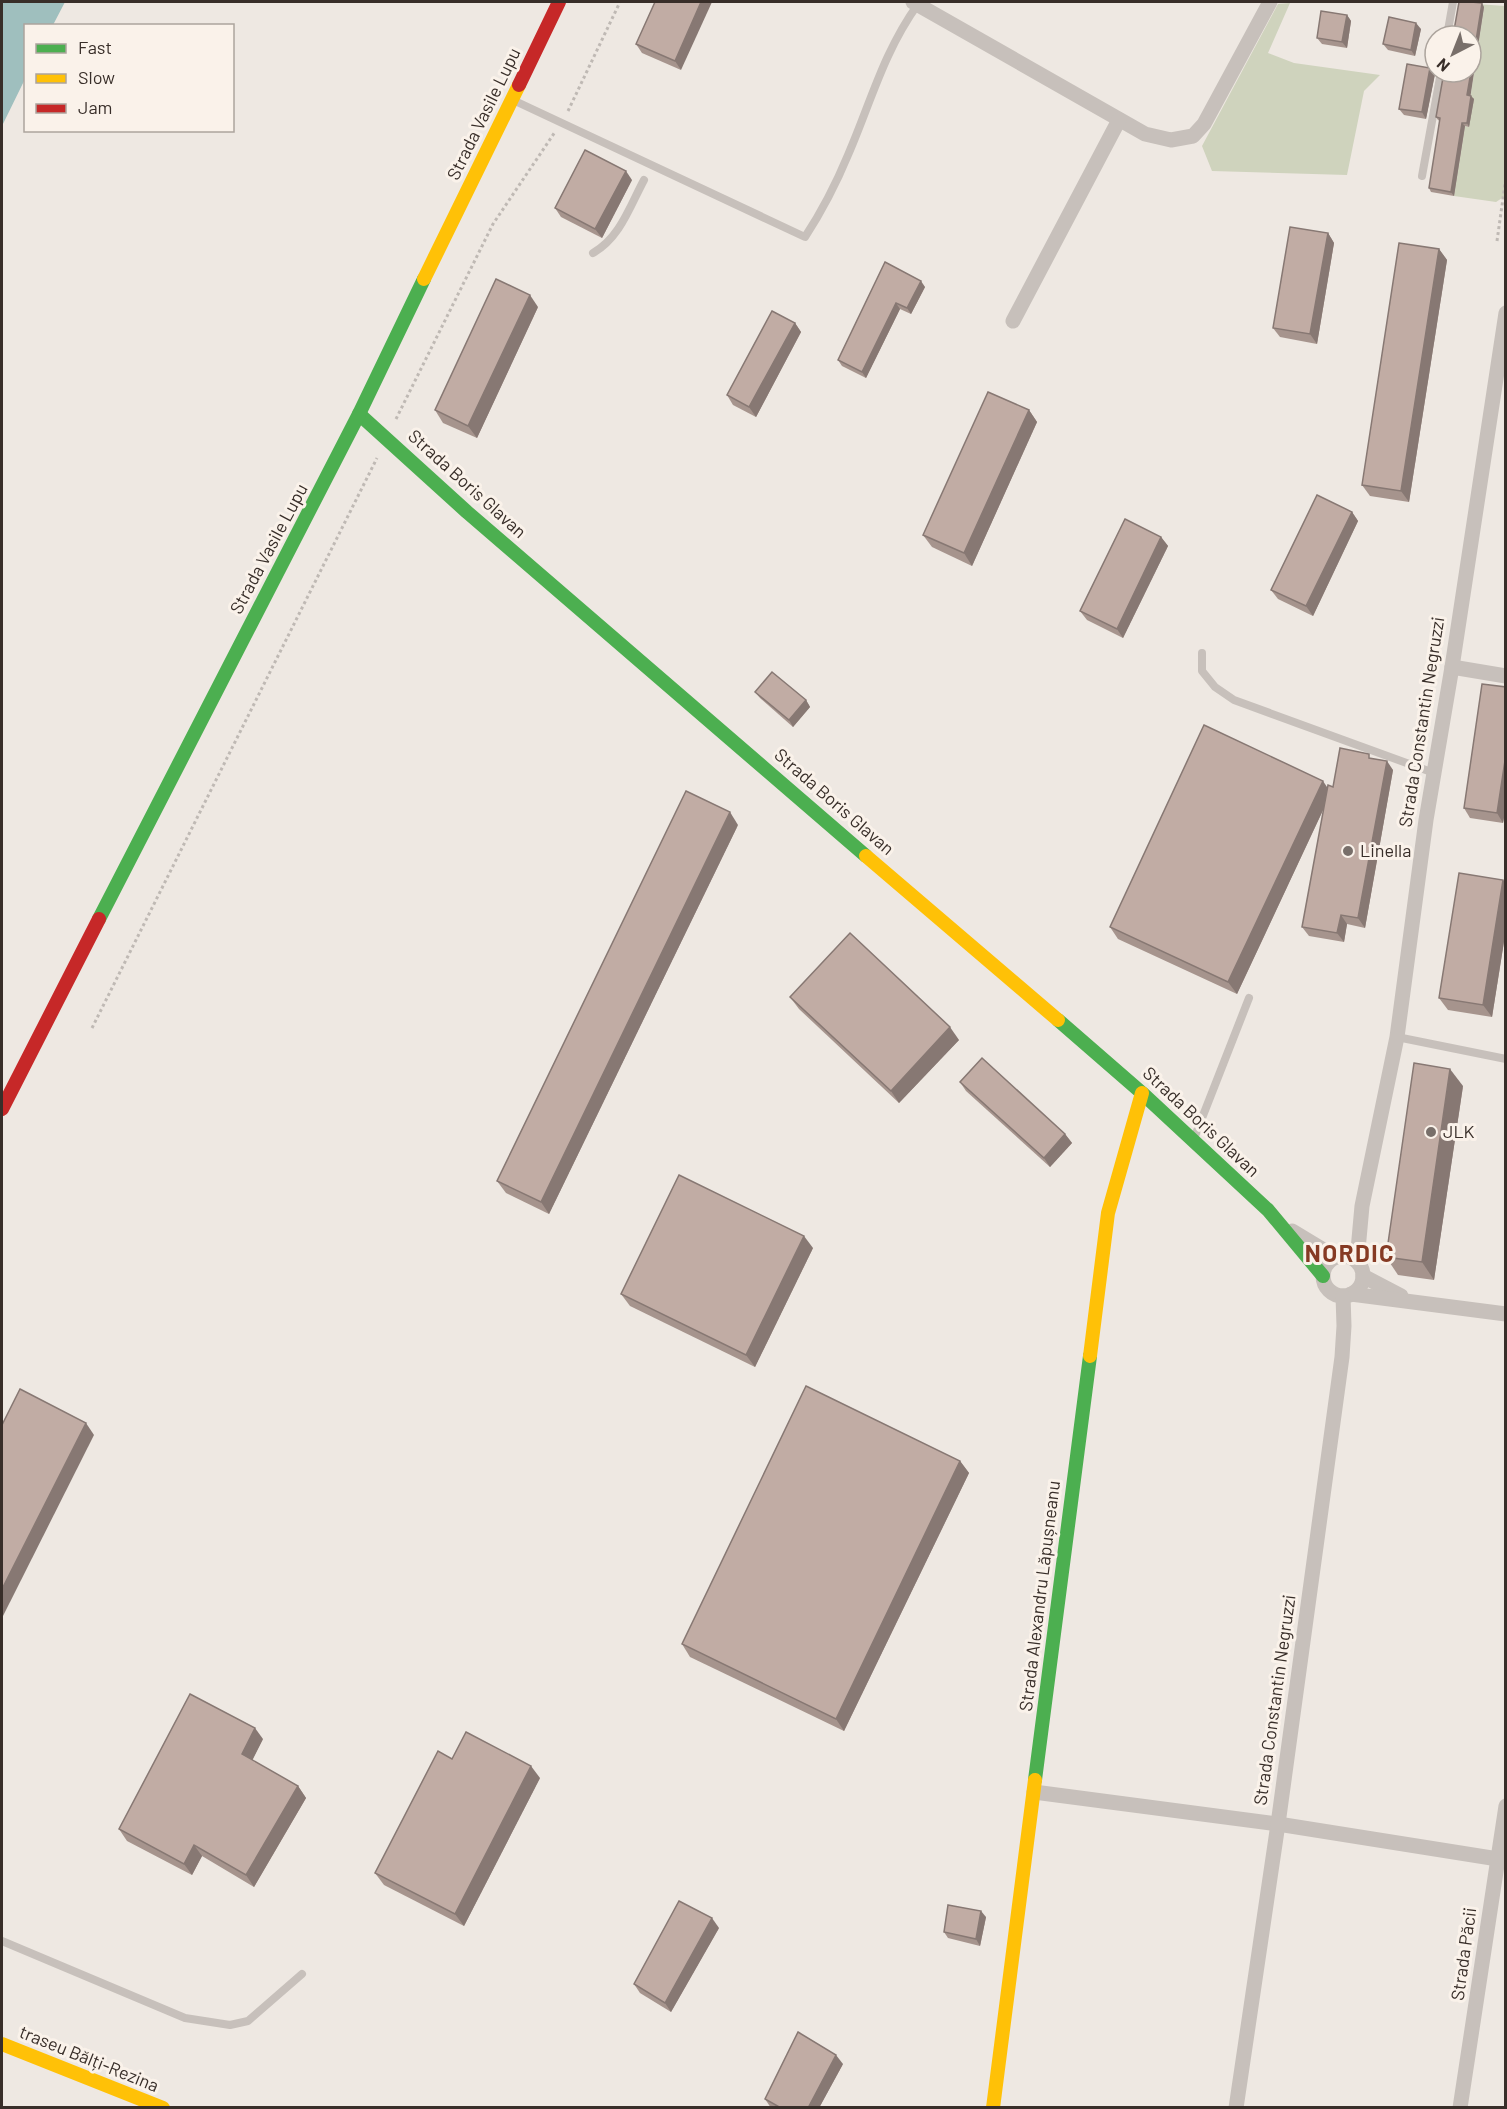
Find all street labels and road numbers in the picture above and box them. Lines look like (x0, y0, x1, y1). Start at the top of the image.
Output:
street label: Strada Vasile Lupu (442, 44, 525, 183)
street label: Strada Boris Glavan (404, 424, 531, 542)
street label: Strada Vasile Lupu (225, 480, 312, 617)
street label: Strada Constantin Negruzzi (1394, 615, 1449, 829)
street label: Strada Boris Glavan (770, 743, 899, 859)
street label: Strada Boris Glavan (1139, 1062, 1265, 1181)
street label: Strada Alexandru Lăpușneanu (1014, 1479, 1064, 1712)
street label: Strada Constantin Negruzzi (1248, 1593, 1300, 1807)
street label: Strada Păcii (1446, 1906, 1480, 2002)
street label: traseu Bălți-Rezina (16, 2020, 162, 2096)

